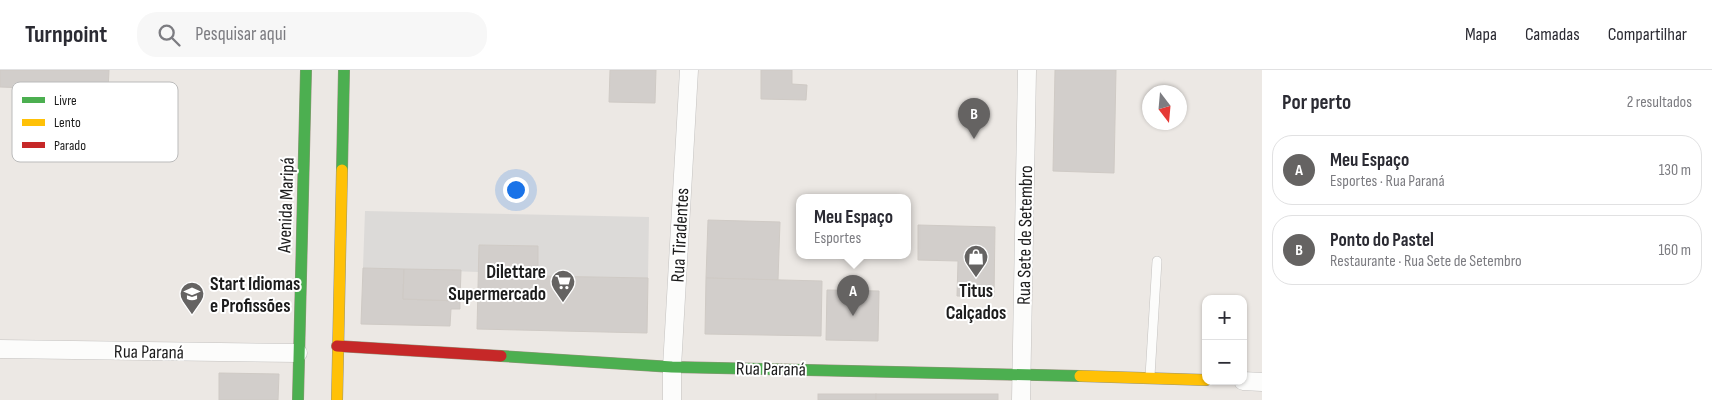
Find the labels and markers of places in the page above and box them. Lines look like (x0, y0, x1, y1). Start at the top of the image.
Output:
pin: B (958, 98, 990, 139)
shop icon: Titus Calçados (963, 244, 989, 278)
place label: Dilettare Supermercado (448, 261, 546, 306)
supermarket icon: Dilettare Supermercado (550, 269, 576, 303)
place label: Start Idiomas e Profissões (210, 273, 300, 318)
pin: A (837, 275, 869, 316)
place label: Titus Calçados (946, 280, 1006, 325)
school or university icon: Start Idiomas e Profissões (179, 281, 205, 315)

